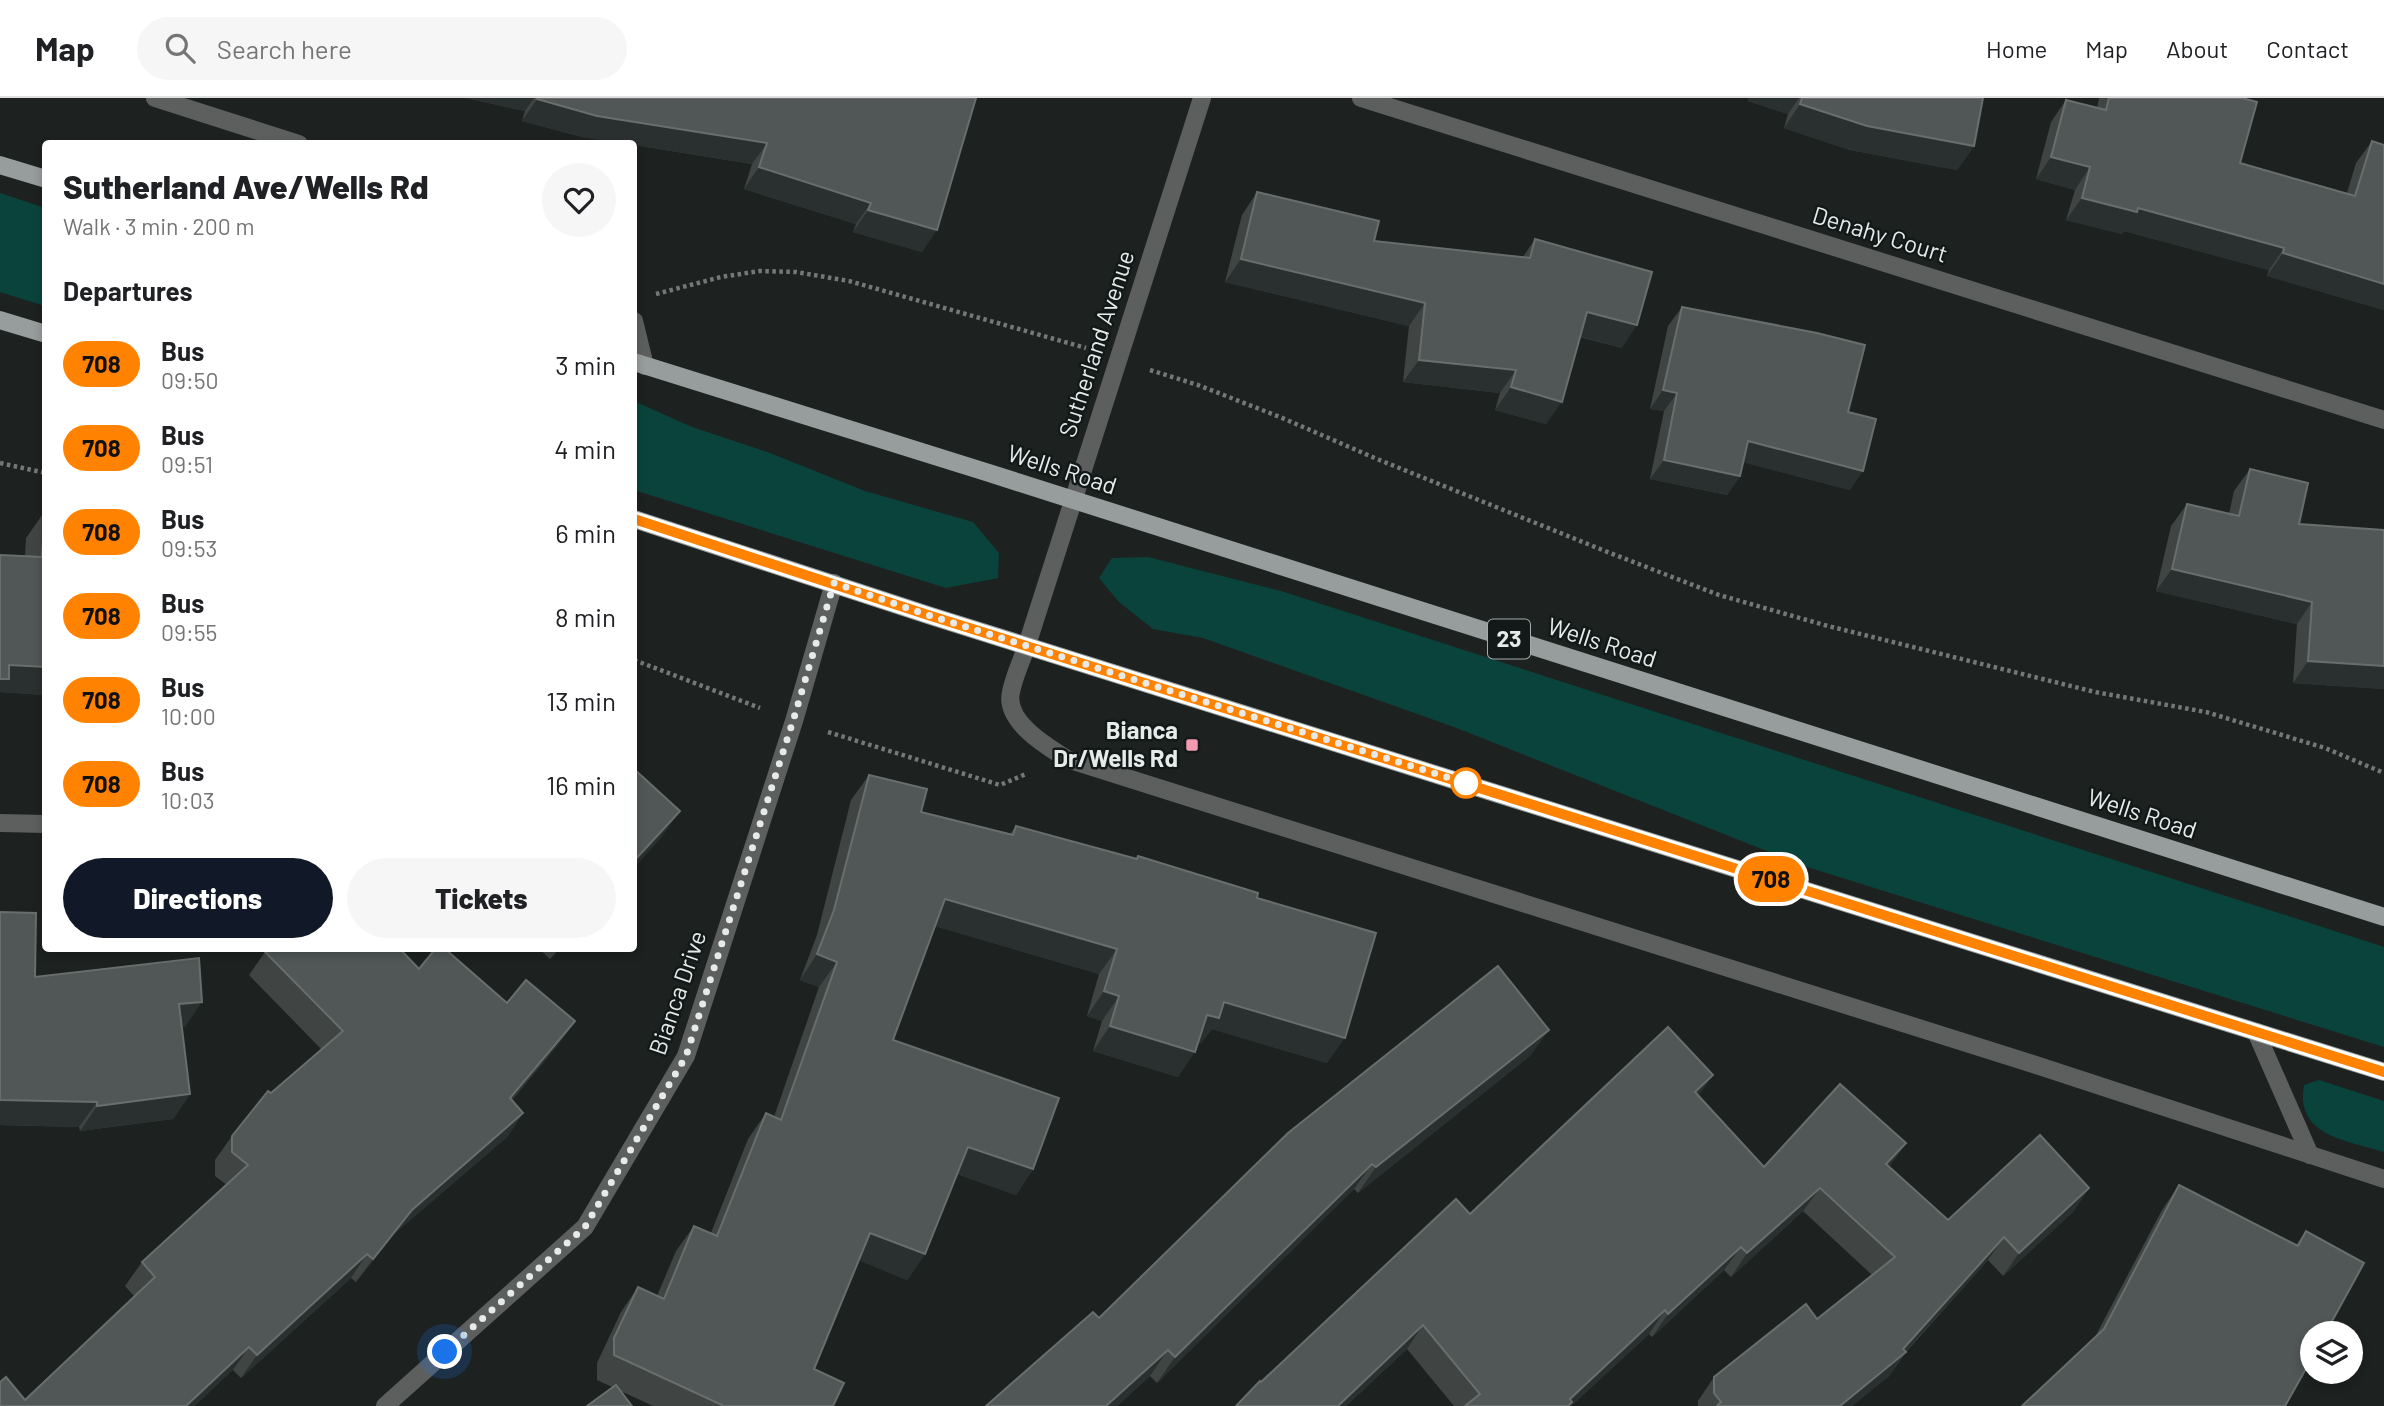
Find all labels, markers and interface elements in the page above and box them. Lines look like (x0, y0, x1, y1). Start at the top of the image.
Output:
search box (137, 17, 627, 80)
text: Map (35, 28, 95, 68)
icon: search (161, 29, 199, 67)
text: Search here (217, 33, 352, 64)
text: Home (1986, 34, 2047, 63)
text: Map (2085, 34, 2128, 63)
text: About (2166, 34, 2228, 63)
text: Contact (2266, 34, 2349, 63)
button: heart (542, 163, 616, 237)
text: Sutherland Ave/Wells Rd (63, 166, 429, 206)
street label: Denahy Court (1809, 199, 1951, 268)
text: Walk · 3 min · 200 m (63, 212, 254, 240)
street label: Sutherland Avenue (1052, 246, 1139, 441)
text: Departures (63, 275, 193, 306)
text: Bus (161, 335, 204, 366)
text: 708 (82, 349, 121, 378)
text: 3 min (555, 349, 616, 380)
text: 09:50 (161, 366, 219, 394)
text: Bus (161, 419, 204, 450)
text: 708 (82, 433, 121, 462)
text: 4 min (554, 433, 616, 464)
street label: Wells Road (1004, 437, 1121, 500)
text: 09:51 (161, 450, 213, 478)
text: Bus (161, 503, 204, 534)
text: 708 (82, 517, 121, 546)
text: 6 min (555, 517, 616, 548)
text: 09:53 (161, 534, 217, 562)
text: Bus (161, 587, 204, 618)
text: 708 (82, 601, 121, 630)
text: 8 min (555, 601, 616, 632)
street label: Wells Road (1544, 610, 1661, 673)
text: 09:55 (161, 618, 217, 646)
road number: 23 (1488, 620, 1530, 659)
text: Bus (161, 671, 204, 702)
text: 708 (82, 685, 121, 714)
text: 13 min (546, 685, 616, 716)
text: 10:00 (161, 702, 216, 730)
place label: Bianca Dr/Wells Rd (1053, 715, 1178, 772)
marker: Bianca Dr/Wells Rd (1184, 737, 1200, 753)
text: Bus (161, 755, 204, 786)
unlabelled marker (1451, 768, 1481, 798)
text: 708 (82, 769, 121, 798)
text: 16 min (546, 769, 616, 800)
street label: Wells Road (2084, 781, 2201, 844)
text: 10:03 (161, 786, 215, 814)
line badge: 708 (1731, 856, 1811, 902)
button: Directions (63, 858, 333, 938)
button: Tickets (347, 858, 616, 938)
text: 708 (1752, 864, 1790, 893)
street label: Bianca Drive (642, 927, 711, 1058)
map controls (2300, 1321, 2363, 1384)
button: layers (2300, 1321, 2363, 1384)
your location (427, 1334, 462, 1369)

